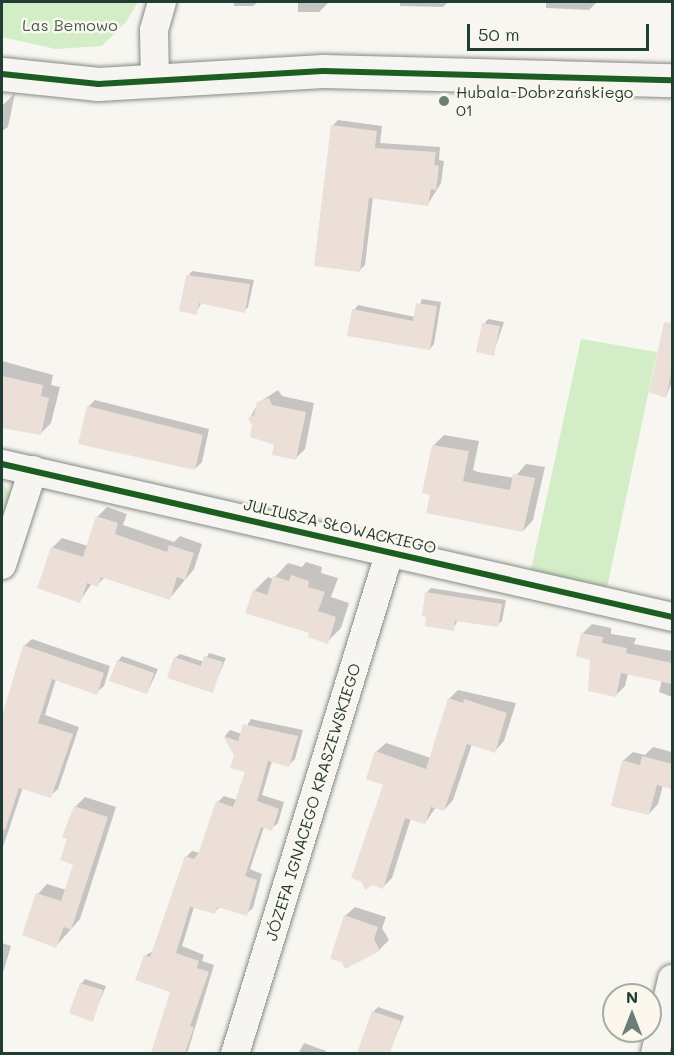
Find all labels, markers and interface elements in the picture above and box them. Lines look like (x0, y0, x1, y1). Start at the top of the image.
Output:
scale bar (470, 12, 652, 50)
park label: Las Bemowo (22, 15, 118, 35)
text: 50 m (478, 22, 520, 46)
place label: Hubala-Dobrzańskiego 01 (456, 82, 633, 120)
marker: Hubala-Dobrzańskiego 01 (437, 94, 451, 108)
street label: JULIUSZA SŁOWACKIEGO (242, 494, 438, 558)
street label: JÓZEFA IGNACEGO KRASZEWSKIEGO (262, 661, 364, 943)
north arrow (602, 983, 662, 1043)
text: N (626, 986, 638, 1007)

